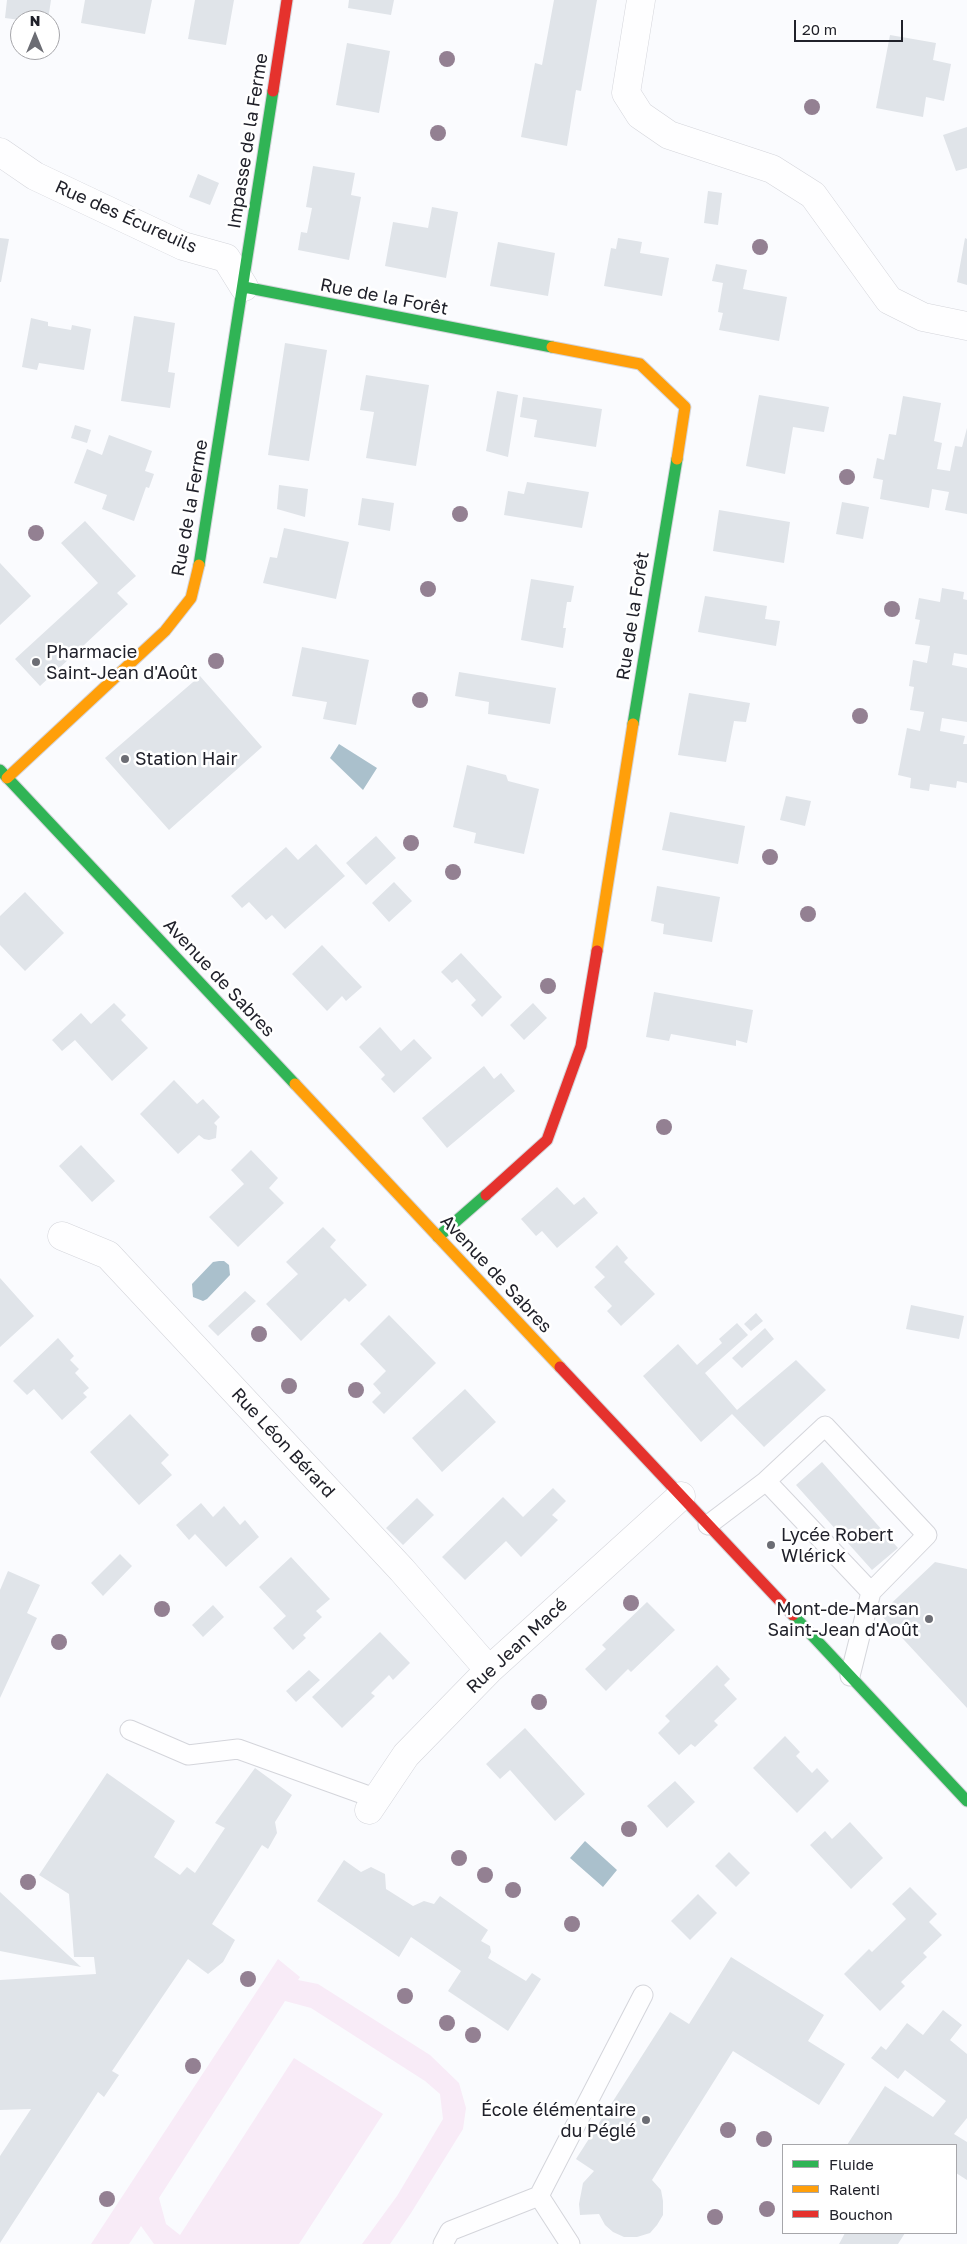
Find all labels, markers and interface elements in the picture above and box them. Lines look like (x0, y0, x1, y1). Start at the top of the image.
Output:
north arrow (10, 10, 60, 60)
scale bar (797, 10, 906, 42)
text: N (30, 12, 40, 29)
text: 20 m (802, 20, 837, 38)
street label: Impasse de la Ferme (223, 52, 273, 230)
street label: Rue des Écureuils (52, 176, 200, 258)
street label: Rue de la Forêt (318, 274, 450, 320)
street label: Rue de la Ferme (167, 438, 213, 578)
street label: Rue de la Forêt (612, 550, 654, 682)
place label: Pharmacie Saint-Jean d'Août (46, 641, 198, 684)
marker: Pharmacie Saint-Jean d'Août (30, 656, 42, 668)
place label: Station Hair (135, 748, 237, 770)
marker: Station Hair (119, 753, 131, 765)
street label: Avenue de Sabres (159, 914, 279, 1042)
street label: Avenue de Sabres (436, 1210, 556, 1338)
street label: Rue Léon Bérard (227, 1384, 339, 1502)
place label: Lycée Robert Wlérick (781, 1524, 894, 1566)
marker: Lycée Robert Wlérick (765, 1539, 777, 1551)
street label: Rue Jean Macé (462, 1594, 572, 1698)
place label: Mont-de-Marsan Saint-Jean d'Août (767, 1598, 919, 1640)
marker: Mont-de-Marsan Saint-Jean d'Août (923, 1613, 935, 1625)
place label: École élémentaire du Péglé (481, 2099, 636, 2142)
marker: École élémentaire du Péglé (640, 2114, 652, 2126)
legend (782, 2144, 957, 2234)
text: Fluide (829, 2155, 874, 2173)
text: Ralenti (829, 2180, 880, 2198)
text: Bouchon (829, 2205, 893, 2223)

